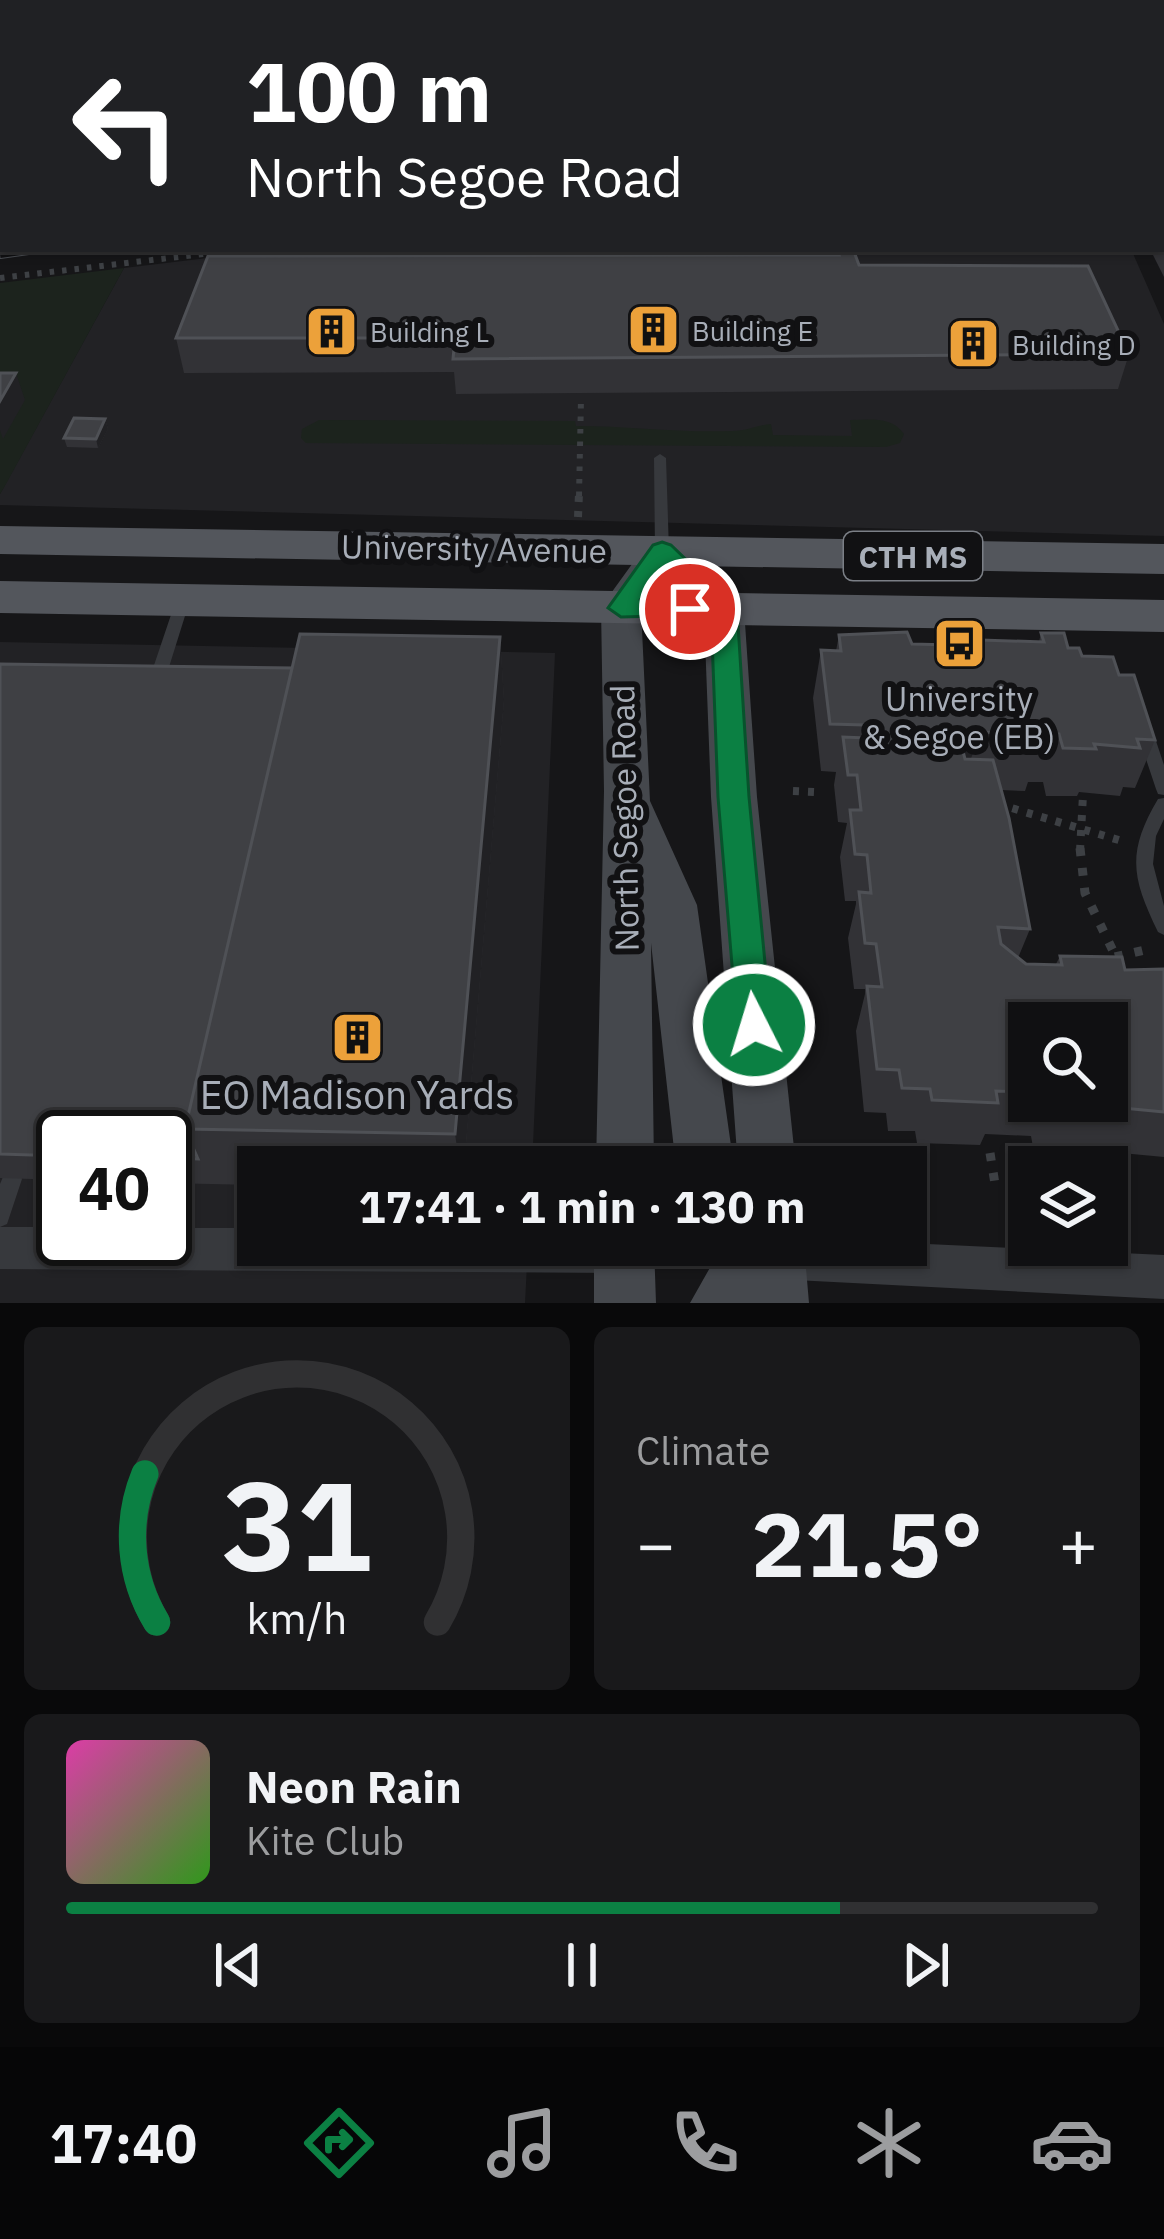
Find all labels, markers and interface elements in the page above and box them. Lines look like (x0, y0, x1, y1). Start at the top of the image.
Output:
text: 100 m (246, 36, 492, 145)
icon: left (48, 48, 204, 204)
text: North Segoe Road (246, 142, 683, 212)
building icon: Building E (625, 302, 681, 358)
building icon: Building L (303, 303, 359, 359)
place label: Building E (692, 313, 813, 348)
place label: Building L (370, 314, 489, 349)
building icon: Building D (945, 316, 1001, 372)
place label: Building D (1012, 327, 1136, 362)
street label: University Avenue (341, 524, 607, 572)
road number: CTH MS (844, 532, 982, 580)
pin (639, 558, 741, 660)
icon: arrive (657, 576, 723, 642)
bus stop icon: University & Segoe (EB) (931, 616, 987, 672)
place label: University & Segoe (EB) (863, 677, 1055, 758)
street label: North Segoe Road (600, 684, 648, 952)
position arrow (691, 962, 817, 1088)
map controls (1008, 1002, 1128, 1266)
button: search (1008, 1002, 1128, 1122)
building icon: EO Madison Yards (329, 1009, 385, 1065)
place label: EO Madison Yards (200, 1069, 514, 1120)
speed limit sign: 40 (36, 1110, 192, 1266)
button: layers (1008, 1146, 1128, 1266)
text: 17:41 · 1 min · 130 m (359, 1177, 805, 1235)
text: Climate (636, 1425, 770, 1476)
text: 31 (222, 1443, 372, 1605)
text: 21.5° (751, 1485, 983, 1602)
text: − (636, 1500, 676, 1586)
text: + (1058, 1500, 1098, 1586)
text: km/h (247, 1589, 347, 1645)
text: Neon Rain (246, 1757, 462, 1815)
text: Kite Club (246, 1815, 404, 1866)
icon: previous (205, 1932, 271, 1998)
icon: pause (549, 1932, 615, 1998)
icon: next (893, 1932, 959, 1998)
icon: directions (297, 2101, 381, 2185)
icon: music (480, 2101, 564, 2185)
icon: phone (663, 2101, 747, 2185)
icon: climate (847, 2101, 931, 2185)
icon: car (1030, 2101, 1114, 2185)
text: 17:40 (50, 2108, 197, 2178)

